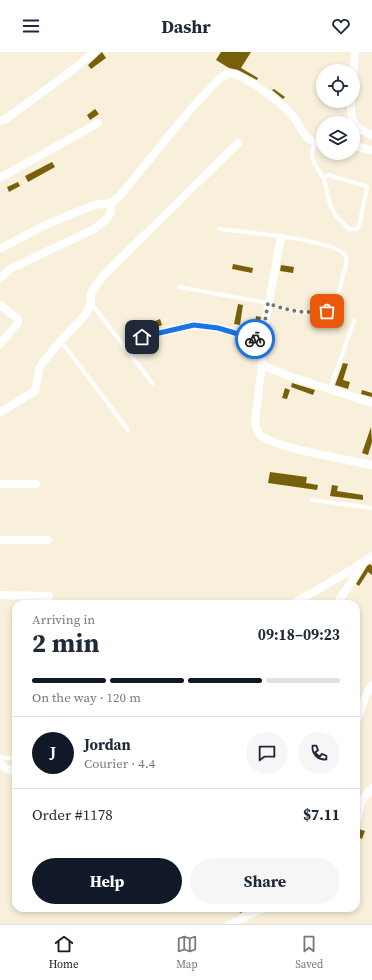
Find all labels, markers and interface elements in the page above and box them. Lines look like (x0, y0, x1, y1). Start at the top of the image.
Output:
text: Dashr (161, 14, 211, 39)
icon: menu (20, 15, 42, 37)
icon: heart (330, 15, 352, 37)
map controls (316, 64, 360, 160)
button: locate (316, 64, 360, 108)
button: layers (316, 116, 360, 160)
pin (310, 294, 344, 328)
icon: bag (316, 300, 338, 322)
courier (235, 319, 275, 359)
pin (125, 320, 159, 354)
icon: home (131, 326, 153, 348)
icon: bike (244, 328, 266, 350)
text: Arriving in (32, 611, 95, 628)
text: 09:18–09:23 (258, 624, 340, 645)
text: 2 min (32, 625, 99, 661)
text: On the way · 120 m (32, 689, 141, 706)
button: chat (246, 732, 288, 774)
button: phone (298, 732, 340, 774)
text: Jordan (84, 734, 131, 755)
text: J (50, 742, 56, 763)
text: Courier · 4.4 (84, 755, 155, 772)
text: Order #1178 (32, 804, 113, 825)
text: $7.11 (303, 804, 340, 825)
button: Help (32, 858, 182, 904)
button: Share (190, 858, 340, 904)
tab: Home (49, 933, 79, 972)
tab: Map (176, 933, 198, 972)
tab: Saved (295, 933, 323, 972)

